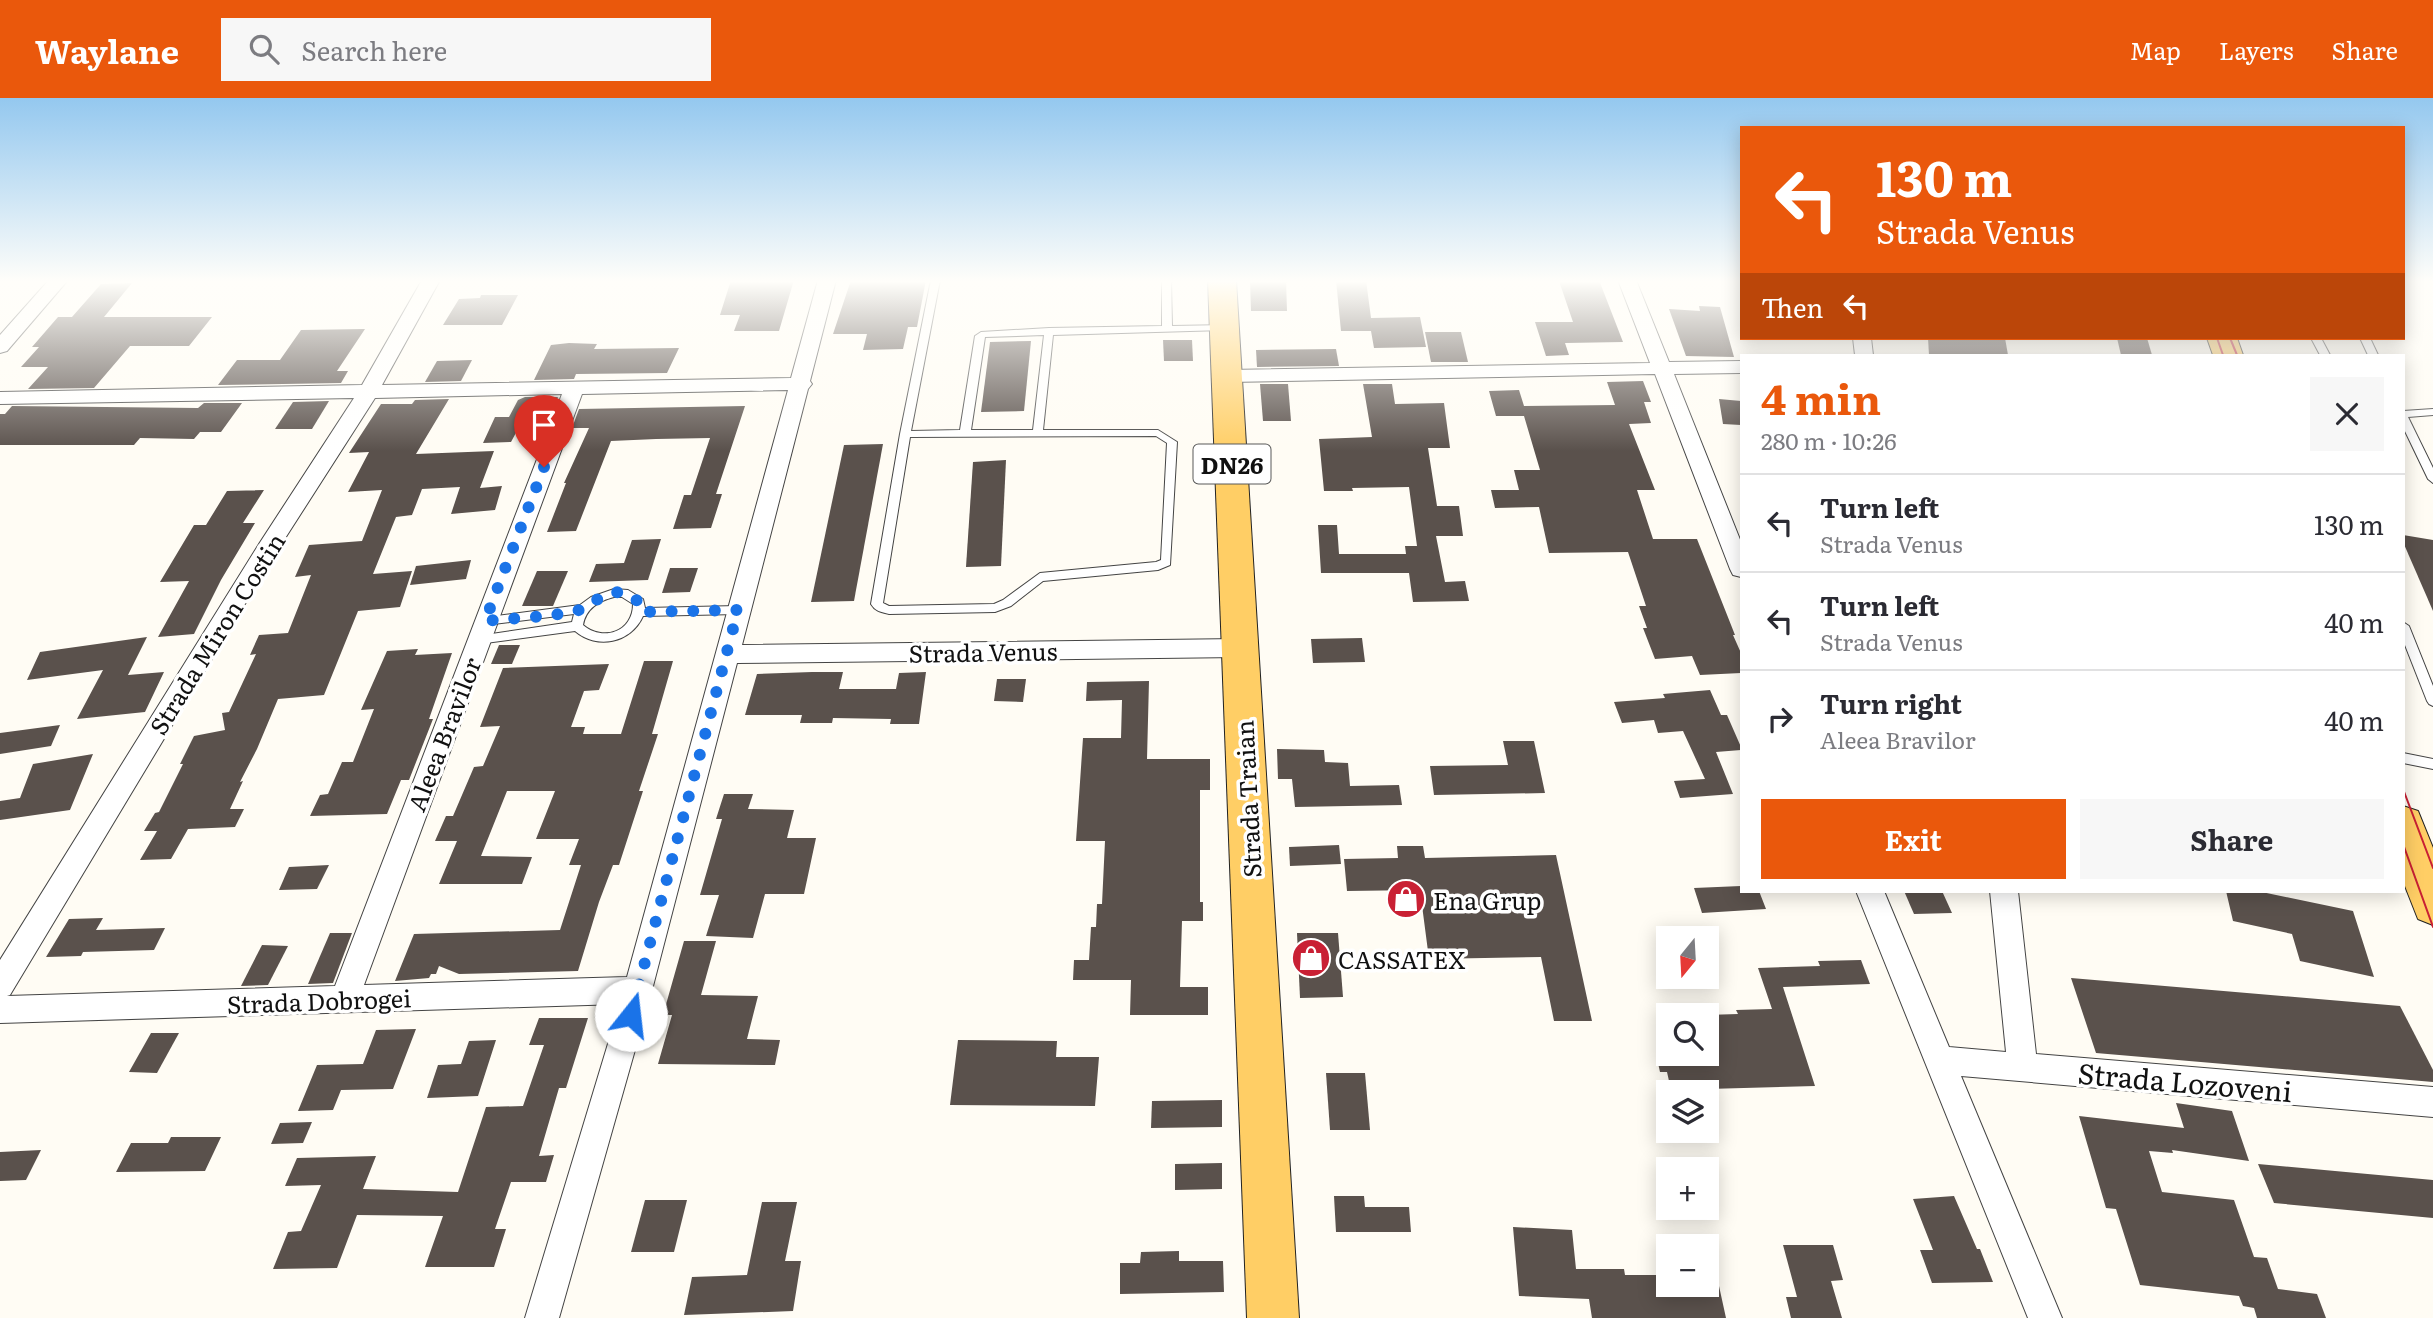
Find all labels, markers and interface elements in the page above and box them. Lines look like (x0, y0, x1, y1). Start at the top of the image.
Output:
search box (221, 18, 711, 81)
text: Waylane (35, 25, 179, 74)
icon: search (245, 30, 283, 68)
text: Search here (301, 30, 447, 69)
text: Map (2130, 32, 2181, 67)
text: Layers (2219, 32, 2293, 67)
text: Share (2331, 32, 2398, 67)
text: 130 m (1876, 139, 2012, 212)
icon: left (1761, 154, 1852, 245)
text: Strada Venus (1876, 206, 2074, 254)
text: Then (1761, 287, 1823, 326)
icon: left (1837, 287, 1875, 325)
text: 4 min (1761, 366, 1881, 428)
button: close (2310, 377, 2384, 451)
pin (514, 395, 574, 467)
icon: arrive (525, 406, 563, 444)
text: 280 m · 10:26 (1761, 423, 1897, 457)
road number: DN26 (1194, 444, 1270, 484)
text: Turn left (1820, 487, 1939, 526)
icon: left (1761, 504, 1799, 542)
text: 130 m (2314, 504, 2384, 543)
street label: Strada Miron Costin (140, 525, 292, 741)
text: Strada Venus (1820, 526, 1963, 560)
text: Turn left (1820, 585, 1939, 624)
icon: left (1761, 602, 1799, 640)
text: 40 m (2324, 602, 2384, 641)
text: Strada Venus (1820, 624, 1963, 658)
street label: Strada Venus (908, 632, 1058, 670)
street label: Aleea Bravilor (398, 651, 489, 816)
text: Turn right (1820, 683, 1962, 722)
icon: right (1761, 700, 1799, 738)
text: 40 m (2324, 700, 2384, 739)
street label: Strada Traian (1225, 719, 1269, 879)
text: Aleea Bravilor (1820, 722, 1976, 756)
button: Exit (1761, 799, 2066, 879)
button: Share (2080, 799, 2384, 879)
shop icon: Ena Grup (1385, 878, 1427, 920)
place label: Ena Grup (1433, 882, 1541, 917)
north arrow (1656, 926, 1718, 989)
map controls (1656, 926, 1719, 1297)
shop icon: CASSATEX (1290, 937, 1332, 979)
place label: CASSATEX (1338, 941, 1465, 976)
position arrow (594, 978, 668, 1052)
street label: Strada Dobrogei (226, 979, 412, 1021)
button: search (1656, 1003, 1719, 1066)
street label: Strada Lozoveni (2076, 1051, 2294, 1111)
button: layers (1656, 1080, 1719, 1143)
button: + (1656, 1157, 1719, 1220)
button: − (1656, 1234, 1719, 1297)

